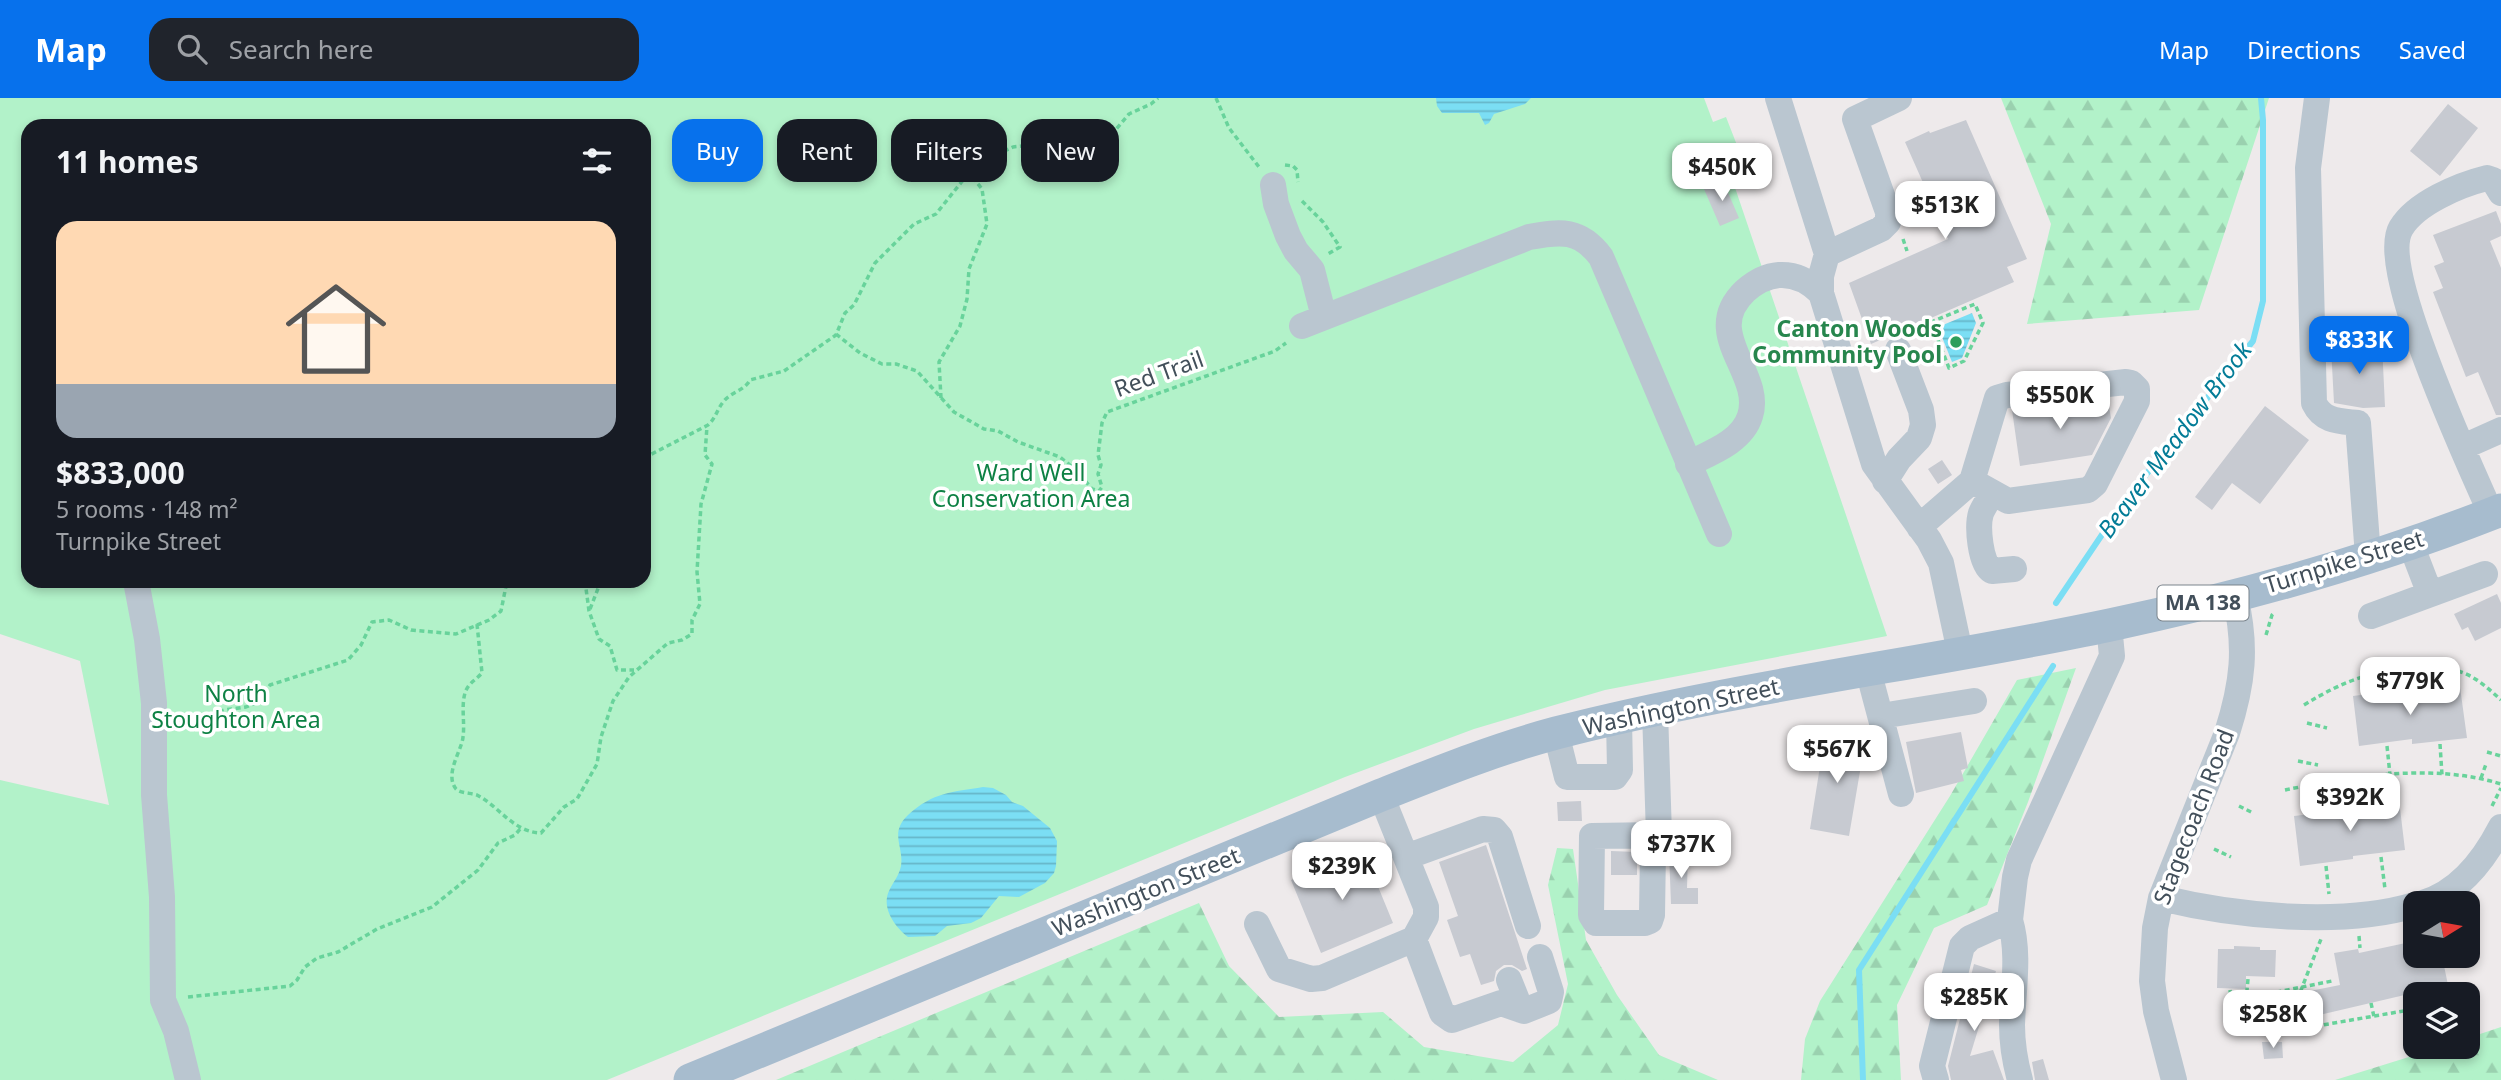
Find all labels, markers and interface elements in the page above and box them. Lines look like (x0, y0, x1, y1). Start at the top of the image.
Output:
search box (149, 18, 639, 81)
text: Map (35, 27, 107, 72)
icon: search (173, 30, 211, 68)
text: Search here (229, 31, 373, 67)
text: Map (2159, 33, 2209, 66)
text: Directions (2247, 33, 2361, 66)
text: Saved (2399, 33, 2466, 66)
chip: Buy (672, 119, 763, 182)
chip: Rent (777, 119, 877, 182)
chip: Filters (891, 119, 1007, 182)
chip: New (1021, 119, 1119, 182)
text: 11 homes (56, 141, 199, 182)
icon: filters (578, 142, 616, 180)
pin: $450K (1673, 144, 1771, 203)
text: $450K (1688, 150, 1756, 182)
pin: $513K (1896, 181, 1994, 241)
text: $513K (1911, 188, 1979, 220)
icon: home (273, 266, 399, 392)
place label: Canton Woods Community Pool (1752, 312, 1942, 370)
pin: $833K (2310, 316, 2408, 376)
text: $833K (2325, 323, 2393, 355)
water label: Beaver Meadow Brook (2089, 333, 2259, 544)
marker: Canton Woods Community Pool (1948, 334, 1964, 350)
street label: Red Trail (1110, 342, 1208, 404)
pin: $550K (2011, 372, 2109, 431)
text: $550K (2026, 378, 2094, 410)
text: $833,000 (56, 452, 185, 493)
park label: Ward Well Conservation Area (932, 456, 1130, 514)
text: 5 rooms · 148 m² (56, 493, 238, 525)
street label: Turnpike Street (2260, 522, 2427, 600)
text: Turnpike Street (56, 525, 221, 557)
road number: MA 138 (2158, 586, 2248, 620)
pin: $779K (2361, 658, 2459, 717)
text: $779K (2376, 664, 2444, 696)
street label: Washington Street (1580, 670, 1782, 742)
park label: North Stoughton Area (151, 677, 321, 735)
street label: Stagecoach Road (2145, 724, 2241, 909)
pin: $567K (1788, 726, 1886, 785)
text: $567K (1803, 732, 1871, 764)
pin: $392K (2301, 774, 2399, 833)
text: $392K (2316, 780, 2384, 812)
pin: $737K (1632, 820, 1730, 880)
text: $737K (1647, 827, 1715, 859)
street label: Washington Street (1047, 839, 1244, 943)
pin: $239K (1293, 842, 1391, 902)
text: $239K (1308, 849, 1376, 881)
north arrow (2403, 891, 2480, 968)
map controls (2403, 891, 2480, 1059)
pin: $285K (1925, 974, 2023, 1033)
text: $285K (1940, 980, 2008, 1012)
button: layers (2403, 982, 2480, 1059)
pin: $258K (2224, 990, 2322, 1050)
text: $258K (2239, 997, 2307, 1029)

